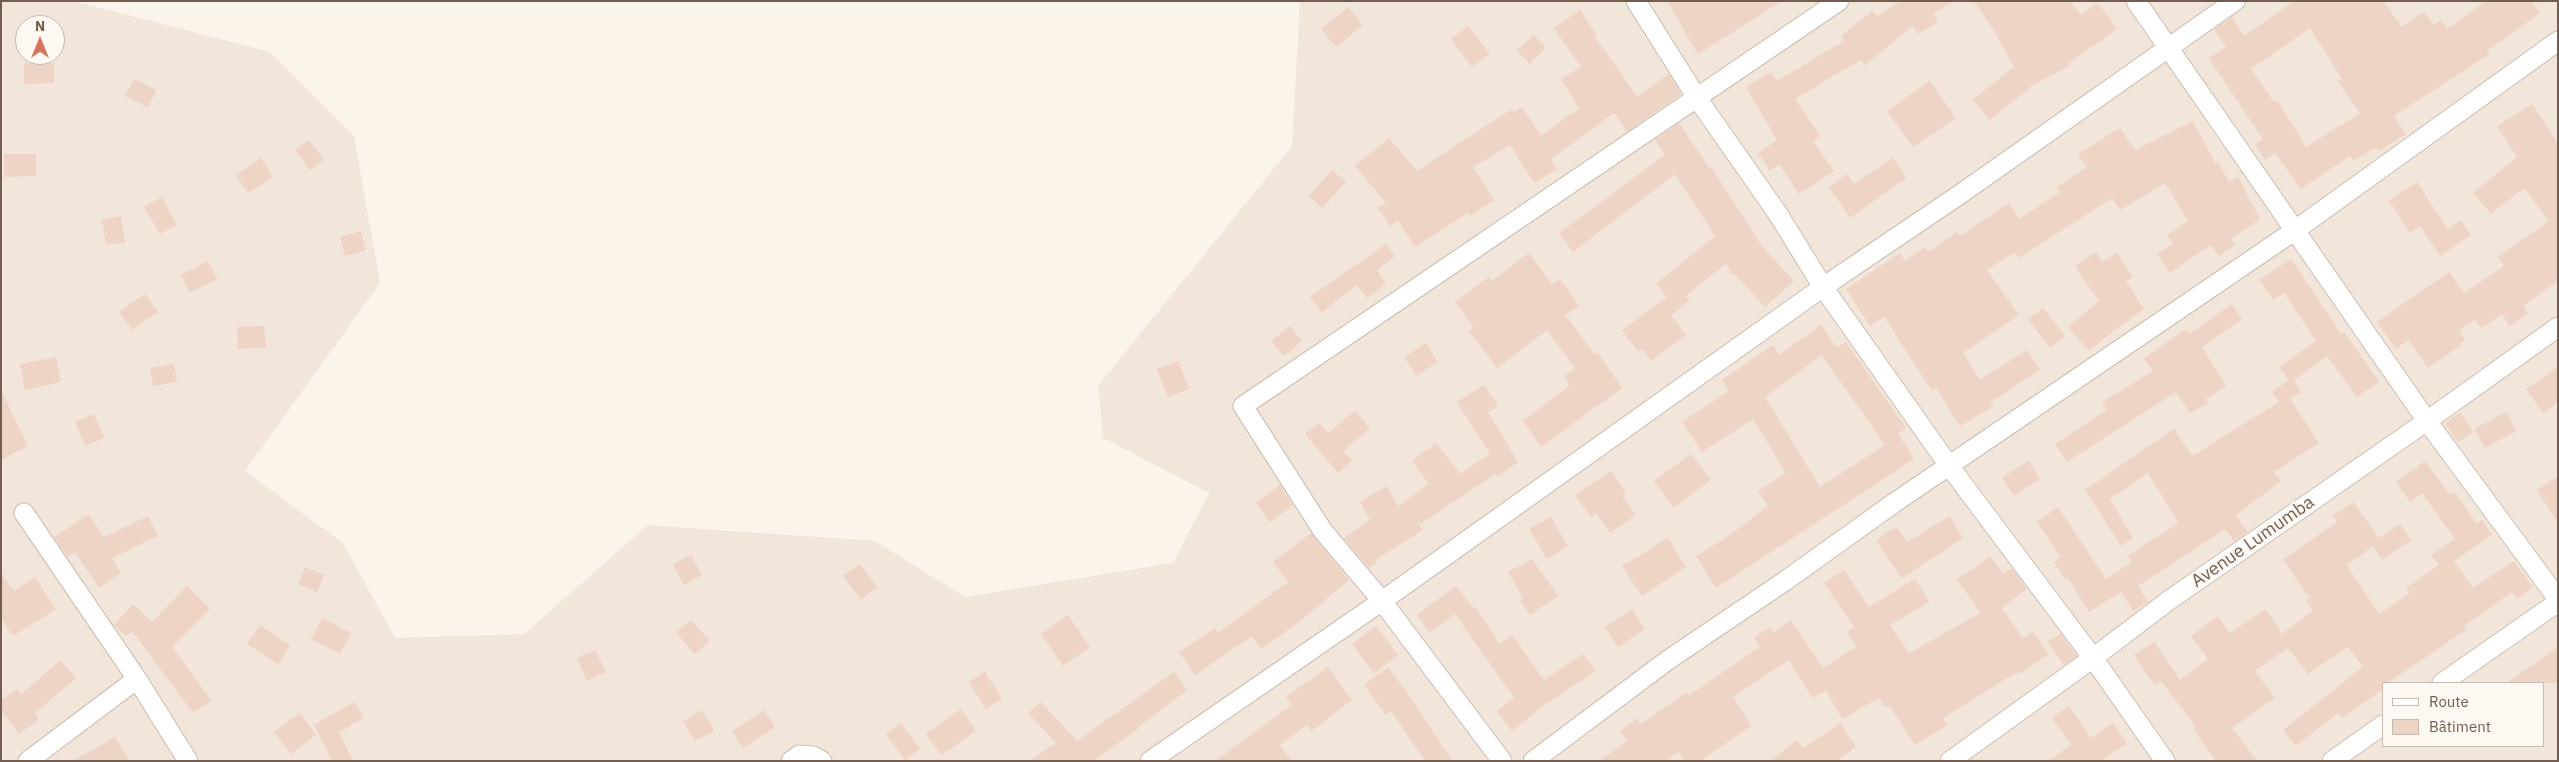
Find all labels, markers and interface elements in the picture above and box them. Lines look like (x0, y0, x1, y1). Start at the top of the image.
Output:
north arrow (15, 15, 65, 65)
text: N (35, 17, 45, 35)
street label: Avenue Lumumba (2187, 492, 2319, 592)
legend (2382, 682, 2544, 747)
text: Route (2429, 692, 2469, 711)
text: Bâtiment (2429, 717, 2491, 736)

